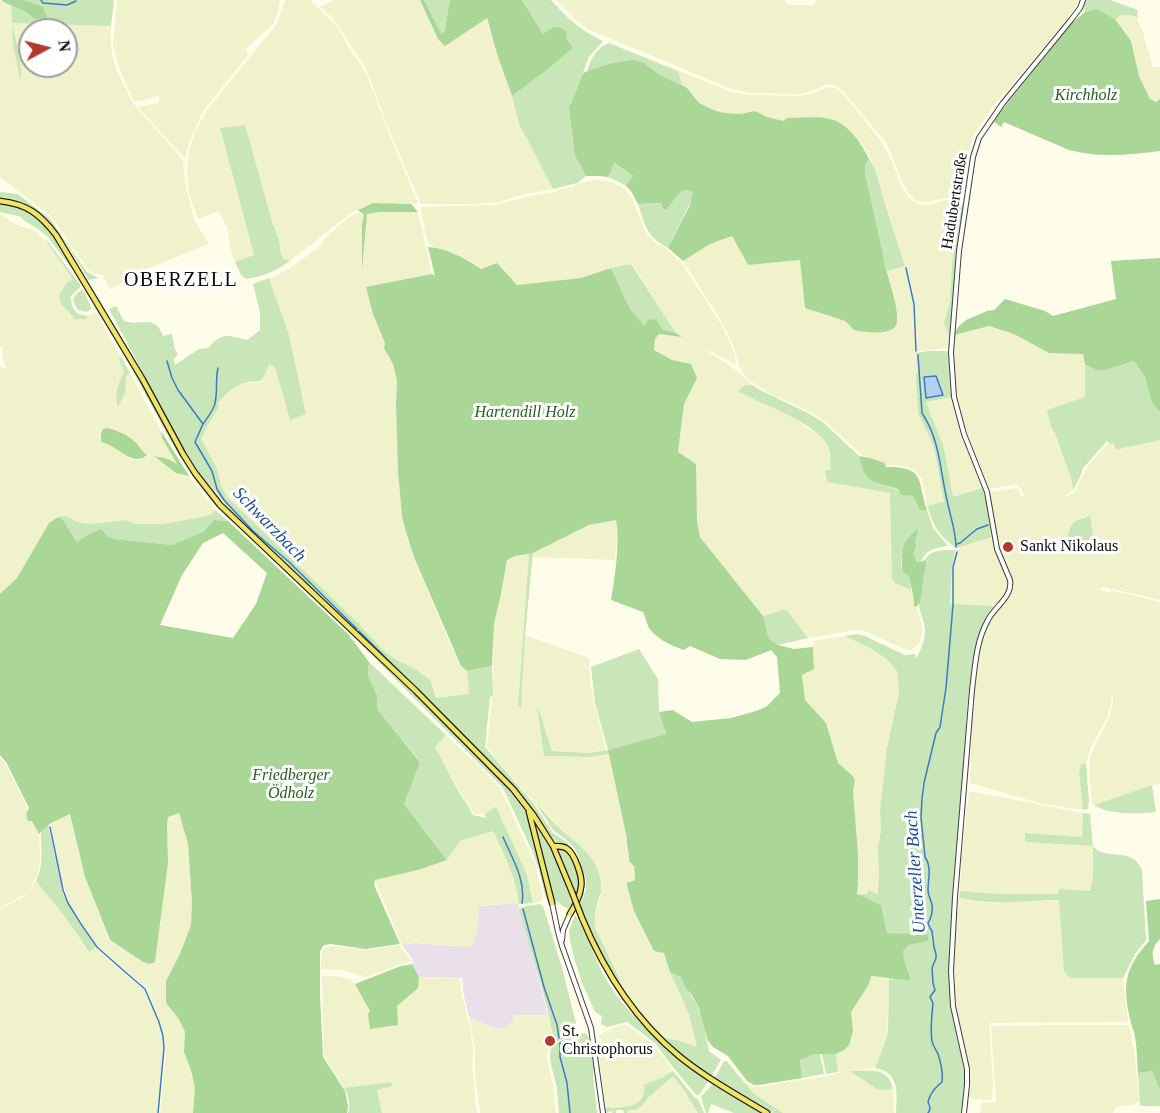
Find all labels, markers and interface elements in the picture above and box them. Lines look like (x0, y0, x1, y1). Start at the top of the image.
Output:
north arrow (18, 18, 78, 78)
text: N (55, 39, 74, 53)
park label: Kirchholz (1055, 86, 1117, 106)
street label: Hadubertstraße (938, 151, 972, 251)
district label: OBERZELL (124, 269, 238, 293)
park label: Hartendill Holz (475, 403, 575, 423)
water label: Schwarzbach (228, 483, 310, 567)
place label: Sankt Nikolaus (1020, 537, 1118, 557)
marker: Sankt Nikolaus (1001, 540, 1015, 554)
park label: Friedberger Ödholz (252, 766, 330, 804)
water label: Unterzeller Bach (901, 810, 931, 934)
place label: St. Christophorus (562, 1022, 653, 1060)
marker: St. Christophorus (543, 1034, 557, 1048)

